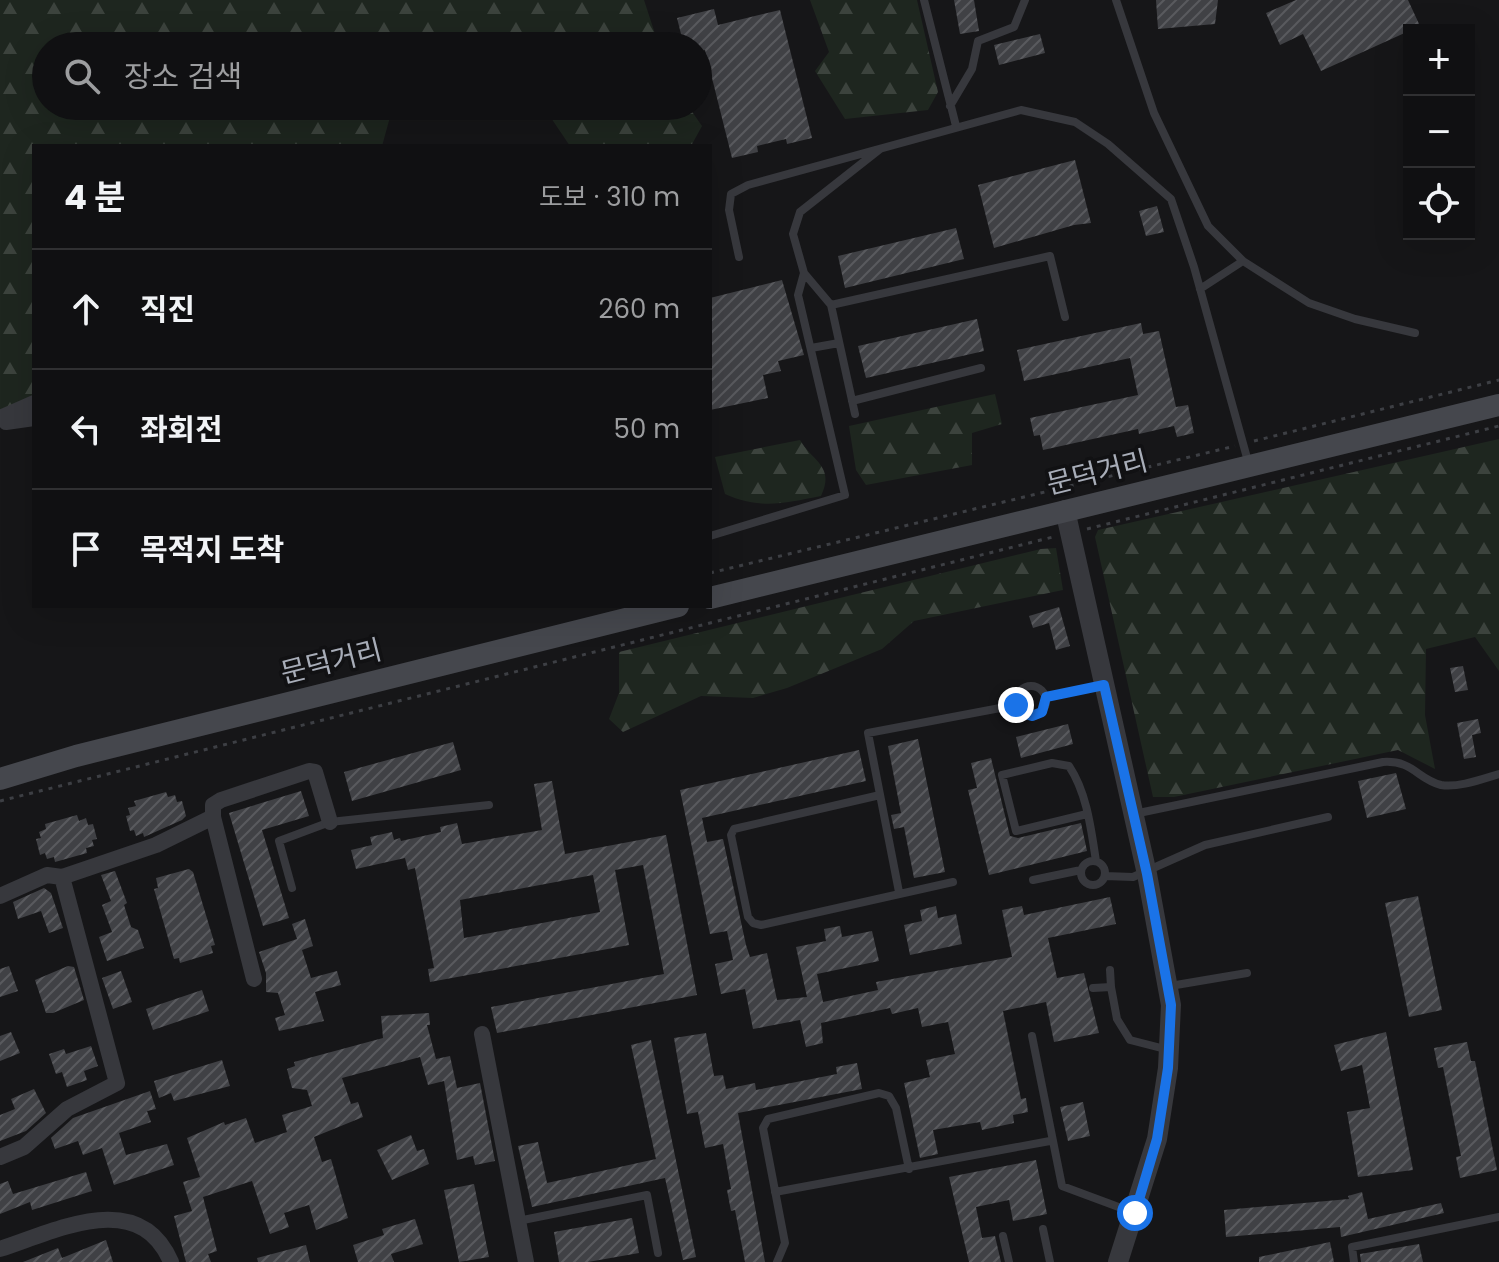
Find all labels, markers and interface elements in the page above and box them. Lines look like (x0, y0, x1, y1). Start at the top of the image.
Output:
map controls (1403, 24, 1475, 240)
button: + (1403, 24, 1475, 96)
search box (32, 32, 712, 120)
icon: search (60, 54, 104, 98)
text: 장소 검색 (124, 55, 242, 98)
button: − (1403, 96, 1475, 168)
button: locate (1403, 168, 1475, 240)
text: 4 분 (64, 173, 126, 221)
text: 도보 · 310 m (539, 179, 680, 215)
icon: ahead (64, 287, 108, 331)
text: 직진 (140, 288, 195, 331)
text: 260 m (598, 291, 680, 327)
icon: left (64, 407, 108, 451)
text: 좌회전 (140, 408, 223, 451)
text: 50 m (614, 411, 680, 447)
street label: 문덕거리 (1042, 441, 1152, 504)
icon: arrive (64, 527, 108, 571)
text: 목적지 도착 (140, 528, 284, 571)
street label: 문덕거리 (276, 630, 386, 693)
route end (998, 687, 1034, 723)
route start (1117, 1195, 1153, 1231)

